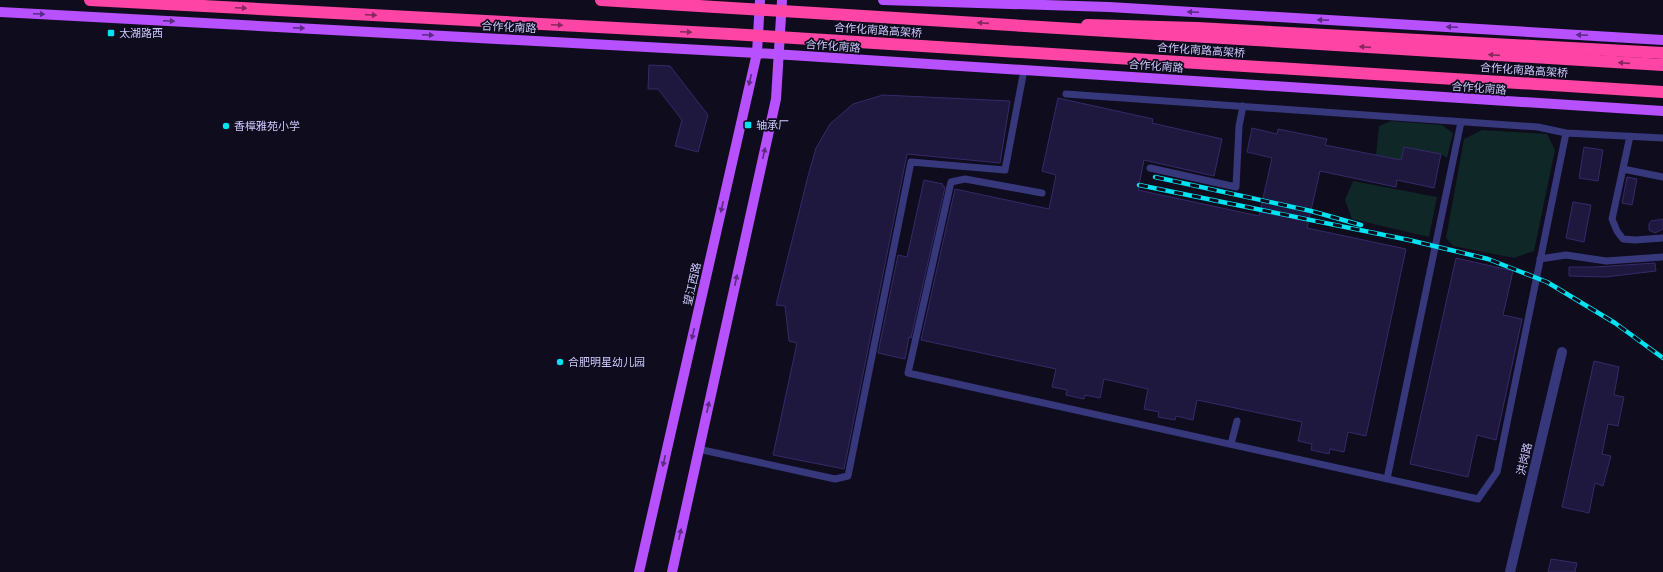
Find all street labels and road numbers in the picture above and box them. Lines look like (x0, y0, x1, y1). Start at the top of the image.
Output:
street label: 合作化南路 (481, 20, 537, 35)
street label: 合作化南路高架桥 (834, 21, 922, 40)
street label: 合作化南路 (805, 38, 861, 55)
street label: 合作化南路高架桥 (1157, 41, 1245, 60)
street label: 合作化南路 (1128, 58, 1184, 75)
street label: 合作化南路高架桥 (1480, 61, 1568, 80)
street label: 合作化南路 (1451, 80, 1507, 97)
street label: 望江西路 (681, 261, 704, 307)
street label: 洪岗路 (1514, 442, 1535, 477)

